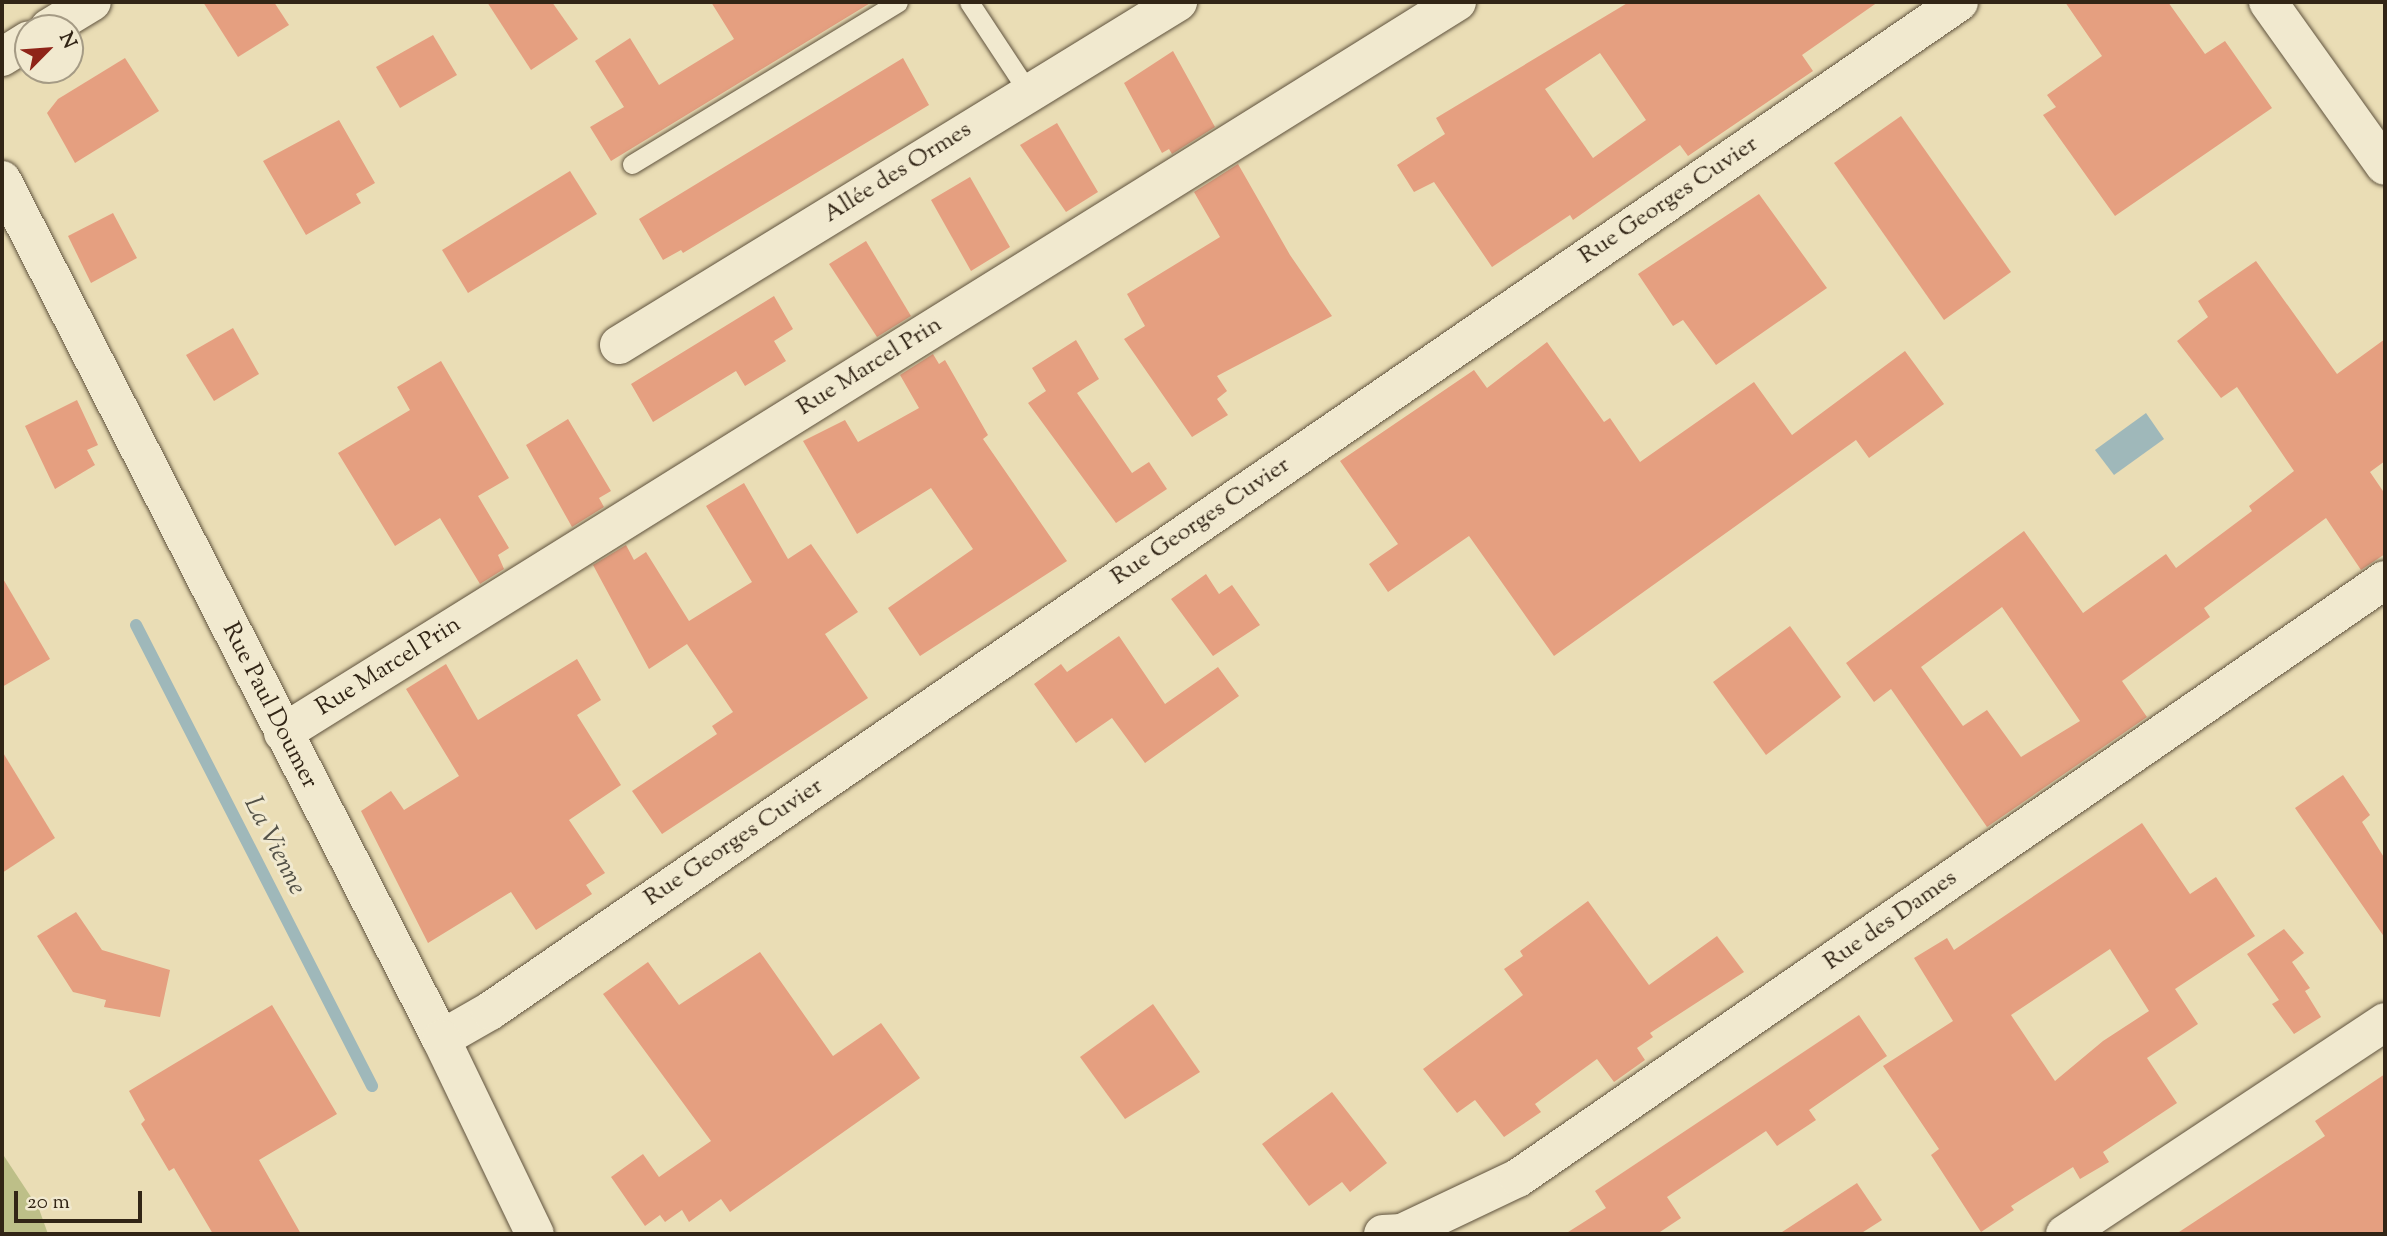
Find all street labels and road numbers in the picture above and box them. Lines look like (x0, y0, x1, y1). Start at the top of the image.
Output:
street label: Allée des Ormes (819, 116, 977, 230)
street label: Rue Georges Cuvier (1574, 131, 1764, 271)
street label: Rue Marcel Prin (792, 311, 948, 423)
street label: Rue Georges Cuvier (1106, 452, 1296, 592)
street label: Rue Marcel Prin (311, 611, 467, 723)
street label: Rue Paul Doumer (215, 618, 323, 794)
street label: Rue Georges Cuvier (639, 773, 829, 913)
street label: Rue des Dames (1819, 864, 1963, 978)

